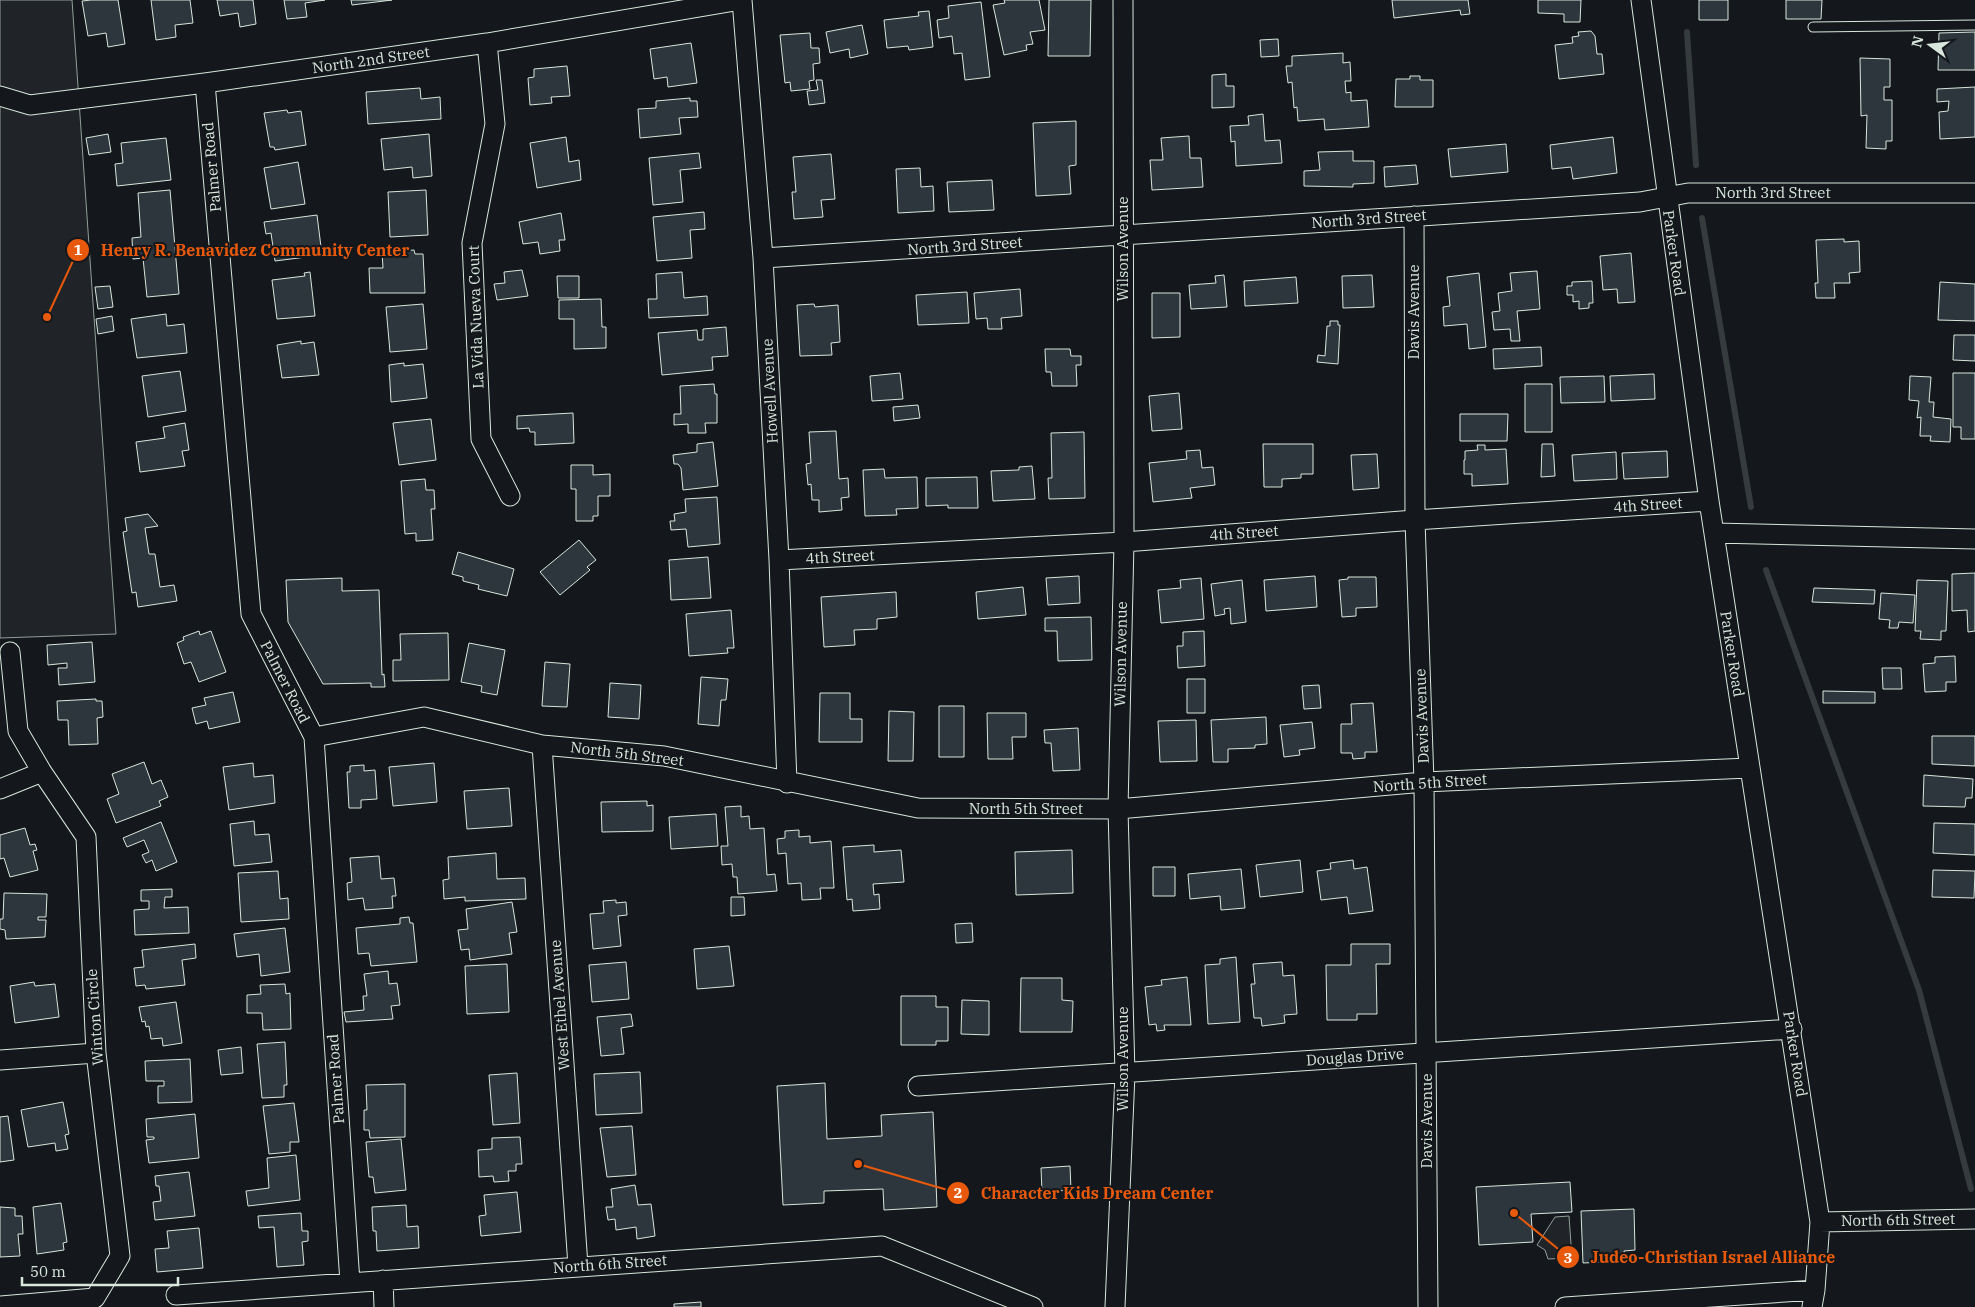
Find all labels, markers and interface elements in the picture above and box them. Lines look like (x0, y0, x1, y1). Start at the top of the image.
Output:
north arrow (1905, 20, 1955, 70)
text: N (1907, 34, 1928, 49)
street label: North 2nd Street (311, 42, 431, 77)
street label: Palmer Road (198, 121, 225, 213)
street label: North 3rd Street (1715, 183, 1831, 202)
street label: Wilson Avenue (1113, 196, 1132, 302)
street label: North 3rd Street (1311, 205, 1427, 232)
street label: Parker Road (1659, 209, 1690, 297)
street label: North 3rd Street (907, 232, 1023, 259)
callout: Henry R. Benavidez Community Center (66, 234, 419, 265)
text: 1 (73, 240, 83, 259)
text: Henry R. Benavidez Community Center (101, 240, 409, 260)
street label: La Vida Nueva Court (463, 245, 488, 389)
street label: Davis Avenue (1404, 265, 1423, 359)
street label: Howell Avenue (757, 338, 782, 444)
street label: 4th Street (1613, 493, 1683, 516)
street label: 4th Street (1209, 521, 1279, 544)
street label: 4th Street (805, 545, 875, 568)
street label: Wilson Avenue (1110, 601, 1131, 707)
street label: Parker Road (1716, 610, 1749, 698)
street label: Palmer Road (257, 637, 314, 726)
street label: Davis Avenue (1410, 668, 1433, 764)
street label: North 5th Street (569, 737, 685, 770)
street label: North 5th Street (1372, 769, 1488, 796)
street label: North 5th Street (969, 799, 1083, 818)
street label: West Ethel Avenue (545, 939, 574, 1071)
street label: Winton Circle (82, 968, 107, 1066)
street label: Wilson Avenue (1113, 1006, 1132, 1112)
street label: Parker Road (1779, 1010, 1812, 1098)
street label: Palmer Road (323, 1033, 348, 1125)
street label: Douglas Drive (1305, 1044, 1404, 1069)
street label: Davis Avenue (1417, 1074, 1436, 1168)
callout: Character Kids Dream Center (946, 1177, 1223, 1208)
text: 2 (953, 1183, 963, 1202)
text: Character Kids Dream Center (981, 1183, 1213, 1203)
street label: North 6th Street (1841, 1209, 1955, 1230)
callout: Judeo-Christian Israel Alliance (1556, 1242, 1845, 1273)
text: Judeo-Christian Israel Alliance (1591, 1247, 1835, 1267)
text: 3 (1563, 1248, 1573, 1267)
street label: North 6th Street (552, 1250, 668, 1277)
scale bar (22, 1254, 179, 1286)
text: 50 m (30, 1262, 66, 1281)

